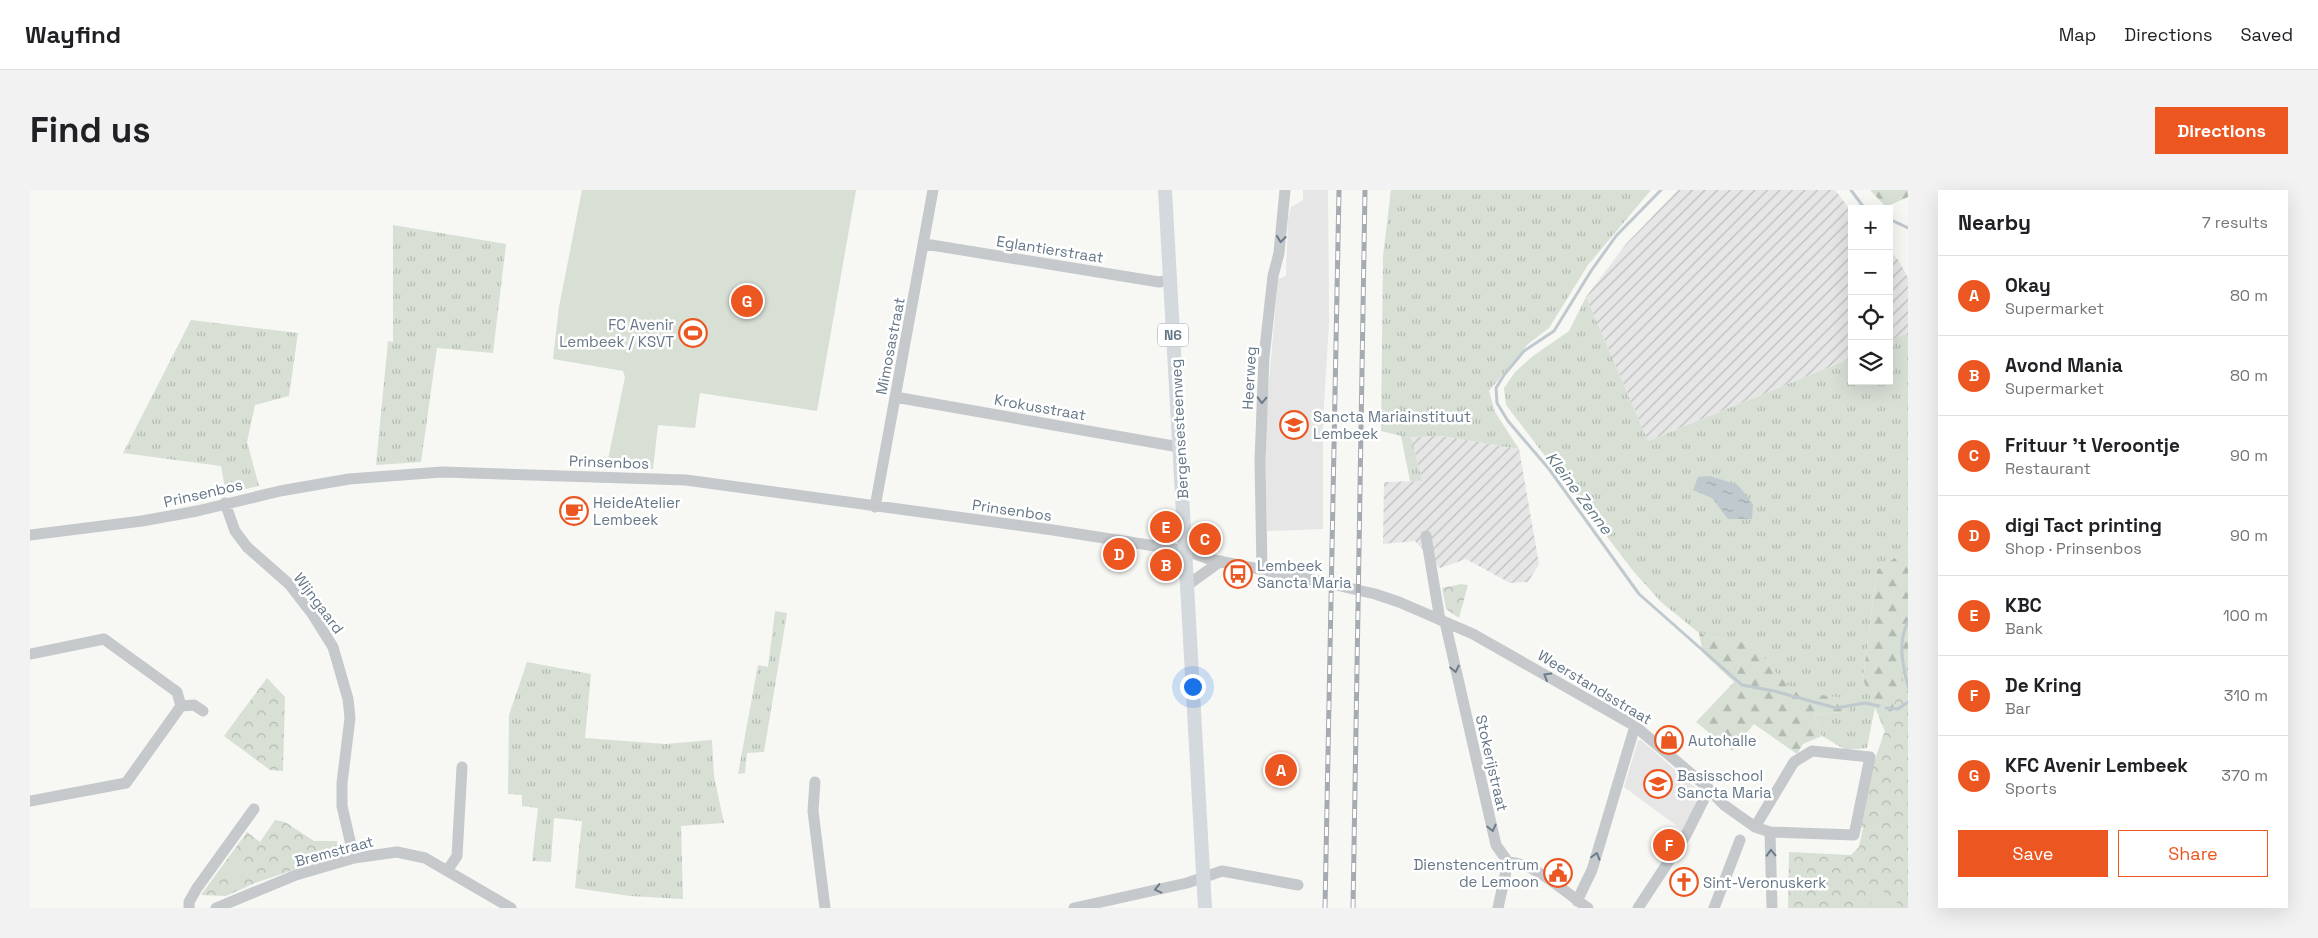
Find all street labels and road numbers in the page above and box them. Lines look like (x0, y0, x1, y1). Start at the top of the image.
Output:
street label: Eglantierstraat (995, 231, 1105, 267)
street label: Mimosastraat (871, 296, 909, 396)
road number: N6 (1158, 324, 1188, 346)
street label: Heerweg (1238, 346, 1260, 410)
street label: Bergensesteenweg (1166, 358, 1192, 500)
street label: Krokusstraat (993, 390, 1087, 424)
street label: Prinsenbos (569, 451, 650, 473)
street label: Prinsenbos (162, 475, 244, 511)
street label: Prinsenbos (971, 495, 1053, 525)
street label: Wijngaard (290, 569, 348, 637)
street label: Weerstandsstraat (1534, 645, 1656, 729)
street label: Stokerijstraat (1472, 713, 1512, 813)
street label: Bremstraat (293, 831, 376, 871)

